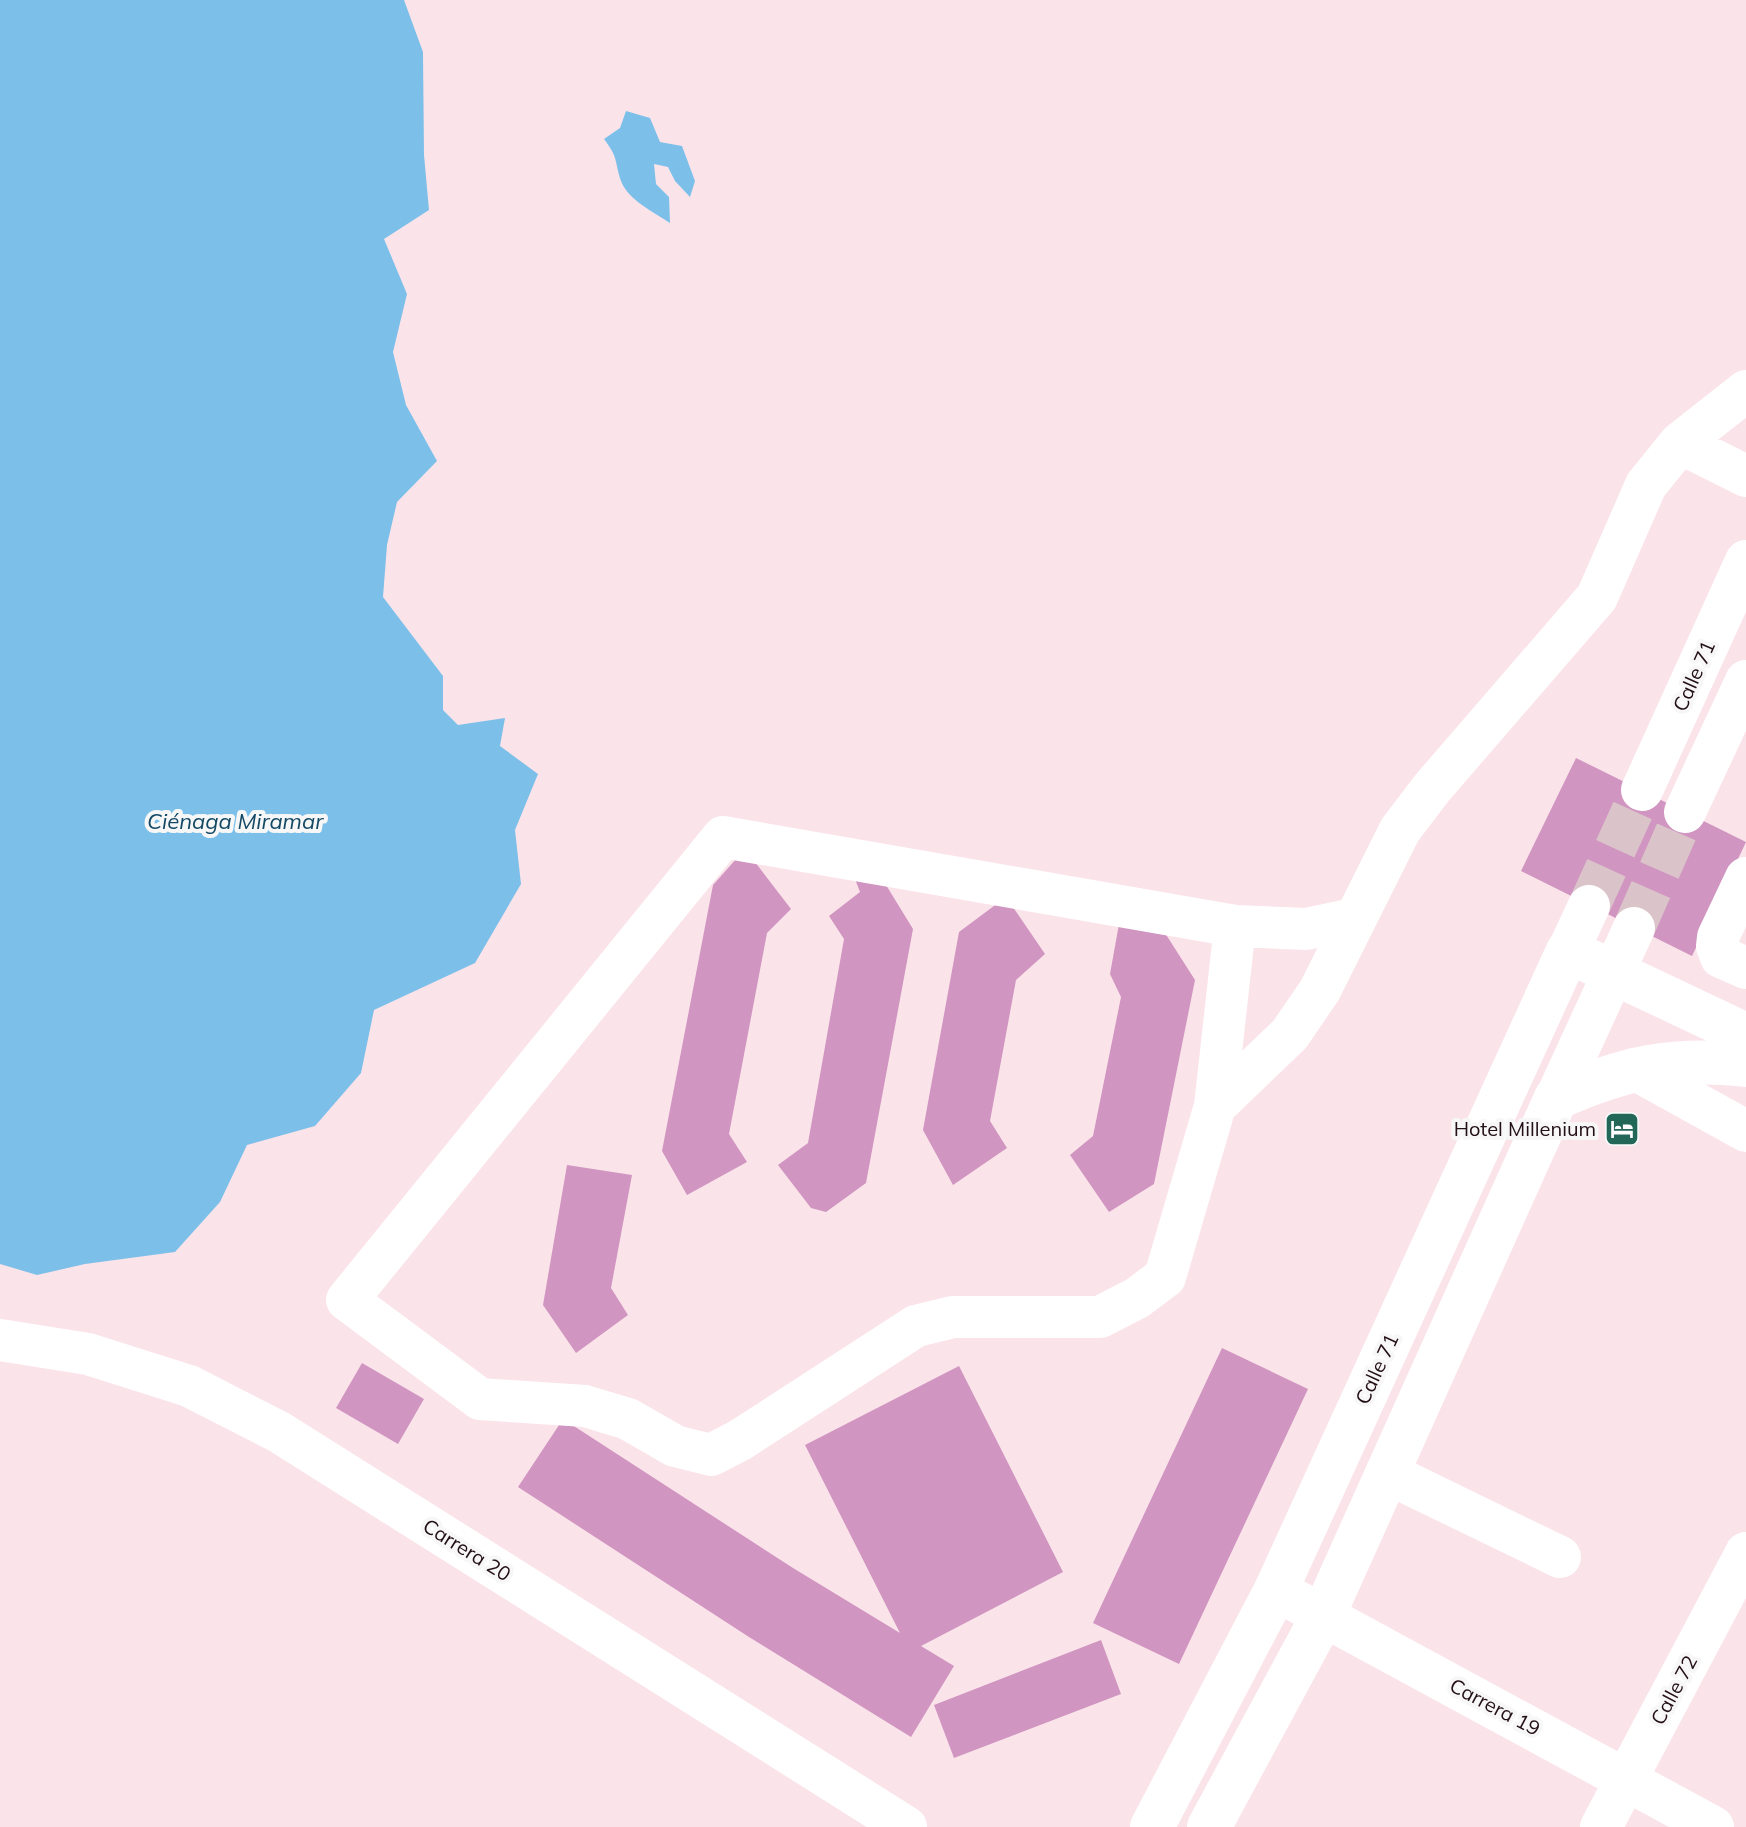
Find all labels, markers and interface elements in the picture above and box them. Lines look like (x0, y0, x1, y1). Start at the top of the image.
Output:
street label: Calle 71 (1667, 636, 1720, 715)
water label: Ciénaga Miramar (147, 807, 324, 835)
hotel icon: Hotel Millenium (1603, 1110, 1641, 1148)
place label: Hotel Millenium (1454, 1116, 1596, 1141)
street label: Calle 71 (1349, 1330, 1404, 1408)
street label: Carrera 20 (419, 1513, 516, 1586)
street label: Calle 72 (1645, 1651, 1702, 1729)
street label: Carrera 19 (1446, 1672, 1545, 1741)

